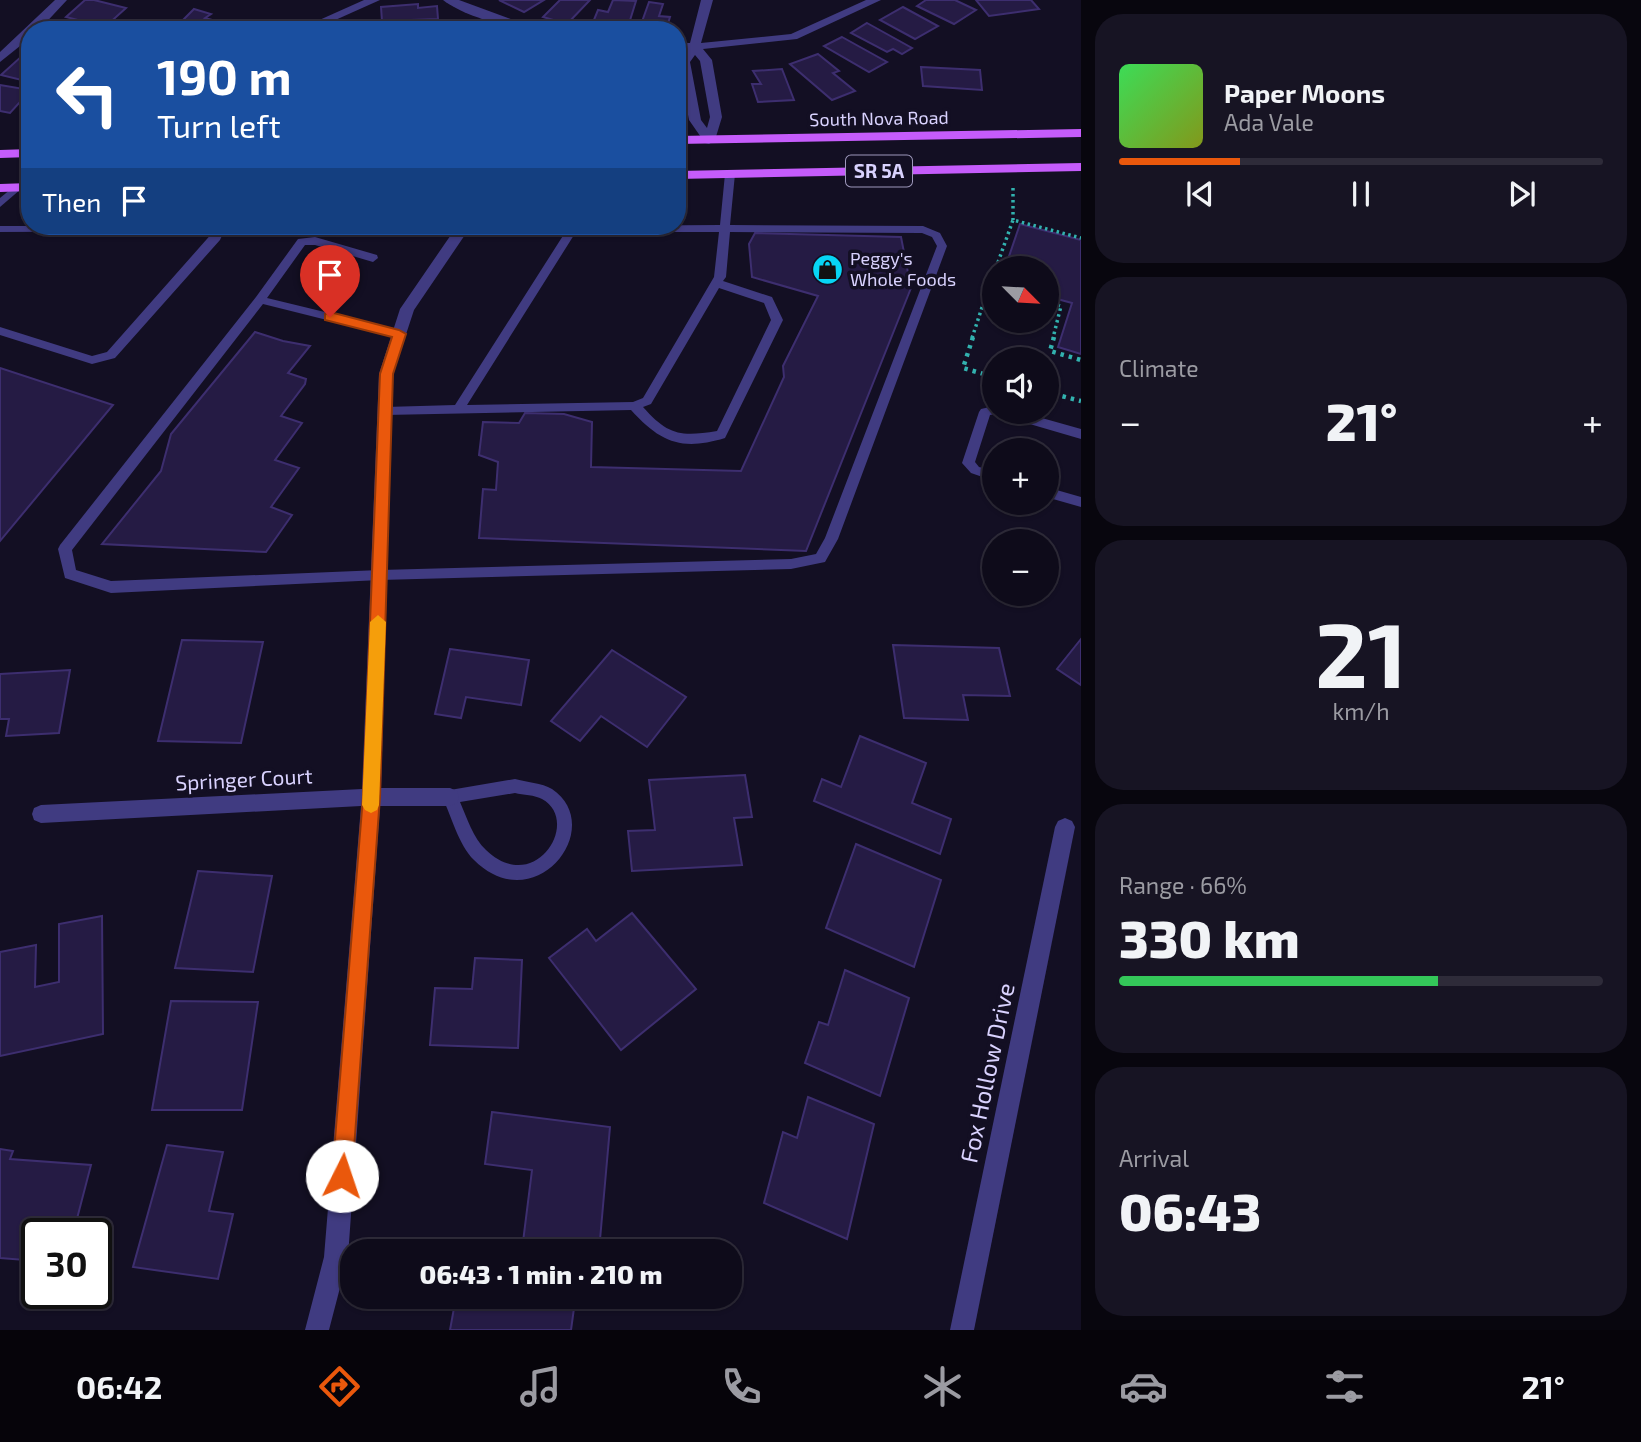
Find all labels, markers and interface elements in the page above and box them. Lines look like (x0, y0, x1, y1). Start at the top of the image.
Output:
text: 190 m (157, 46, 292, 105)
icon: left (42, 49, 133, 140)
text: Paper Moons (1224, 77, 1385, 108)
text: Turn left (157, 106, 281, 144)
street label: South Nova Road (809, 106, 949, 130)
text: Ada Vale (1224, 108, 1314, 136)
road number: SR 5A (846, 155, 912, 186)
icon: previous (1181, 175, 1219, 213)
icon: pause (1342, 175, 1380, 213)
icon: next (1503, 175, 1541, 213)
icon: arrive (115, 182, 153, 220)
text: Then (42, 186, 101, 217)
pin (300, 245, 360, 317)
place label: Peggy's Whole Foods (850, 247, 956, 290)
shop icon: Peggy's Whole Foods (810, 252, 844, 286)
icon: arrive (311, 256, 349, 294)
north arrow (982, 256, 1059, 332)
map controls (982, 256, 1059, 606)
button: sound (982, 347, 1059, 424)
text: Climate (1119, 354, 1199, 382)
text: 21° (1326, 389, 1397, 451)
text: − (1119, 398, 1141, 444)
text: + (1582, 398, 1603, 444)
button: + (982, 438, 1059, 515)
button: − (982, 529, 1059, 606)
text: 21 (1315, 597, 1407, 706)
text: km/h (1332, 697, 1390, 725)
street label: Springer Court (175, 762, 313, 795)
text: Range · 66% (1119, 871, 1247, 899)
text: 330 km (1119, 906, 1300, 968)
street label: Fox Hollow Drive (953, 980, 1020, 1165)
position arrow (305, 1139, 379, 1213)
text: Arrival (1119, 1144, 1189, 1172)
text: 06:43 (1119, 1179, 1261, 1241)
speed limit sign: 30 (21, 1218, 112, 1309)
text: 06:43 · 1 min · 210 m (420, 1258, 662, 1289)
icon: directions (315, 1362, 364, 1411)
icon: music (516, 1362, 565, 1411)
icon: phone (717, 1362, 766, 1411)
icon: climate (918, 1362, 967, 1411)
icon: car (1119, 1362, 1168, 1411)
icon: filters (1320, 1362, 1369, 1411)
text: 06:42 (76, 1367, 162, 1405)
text: 21° (1521, 1367, 1565, 1405)

